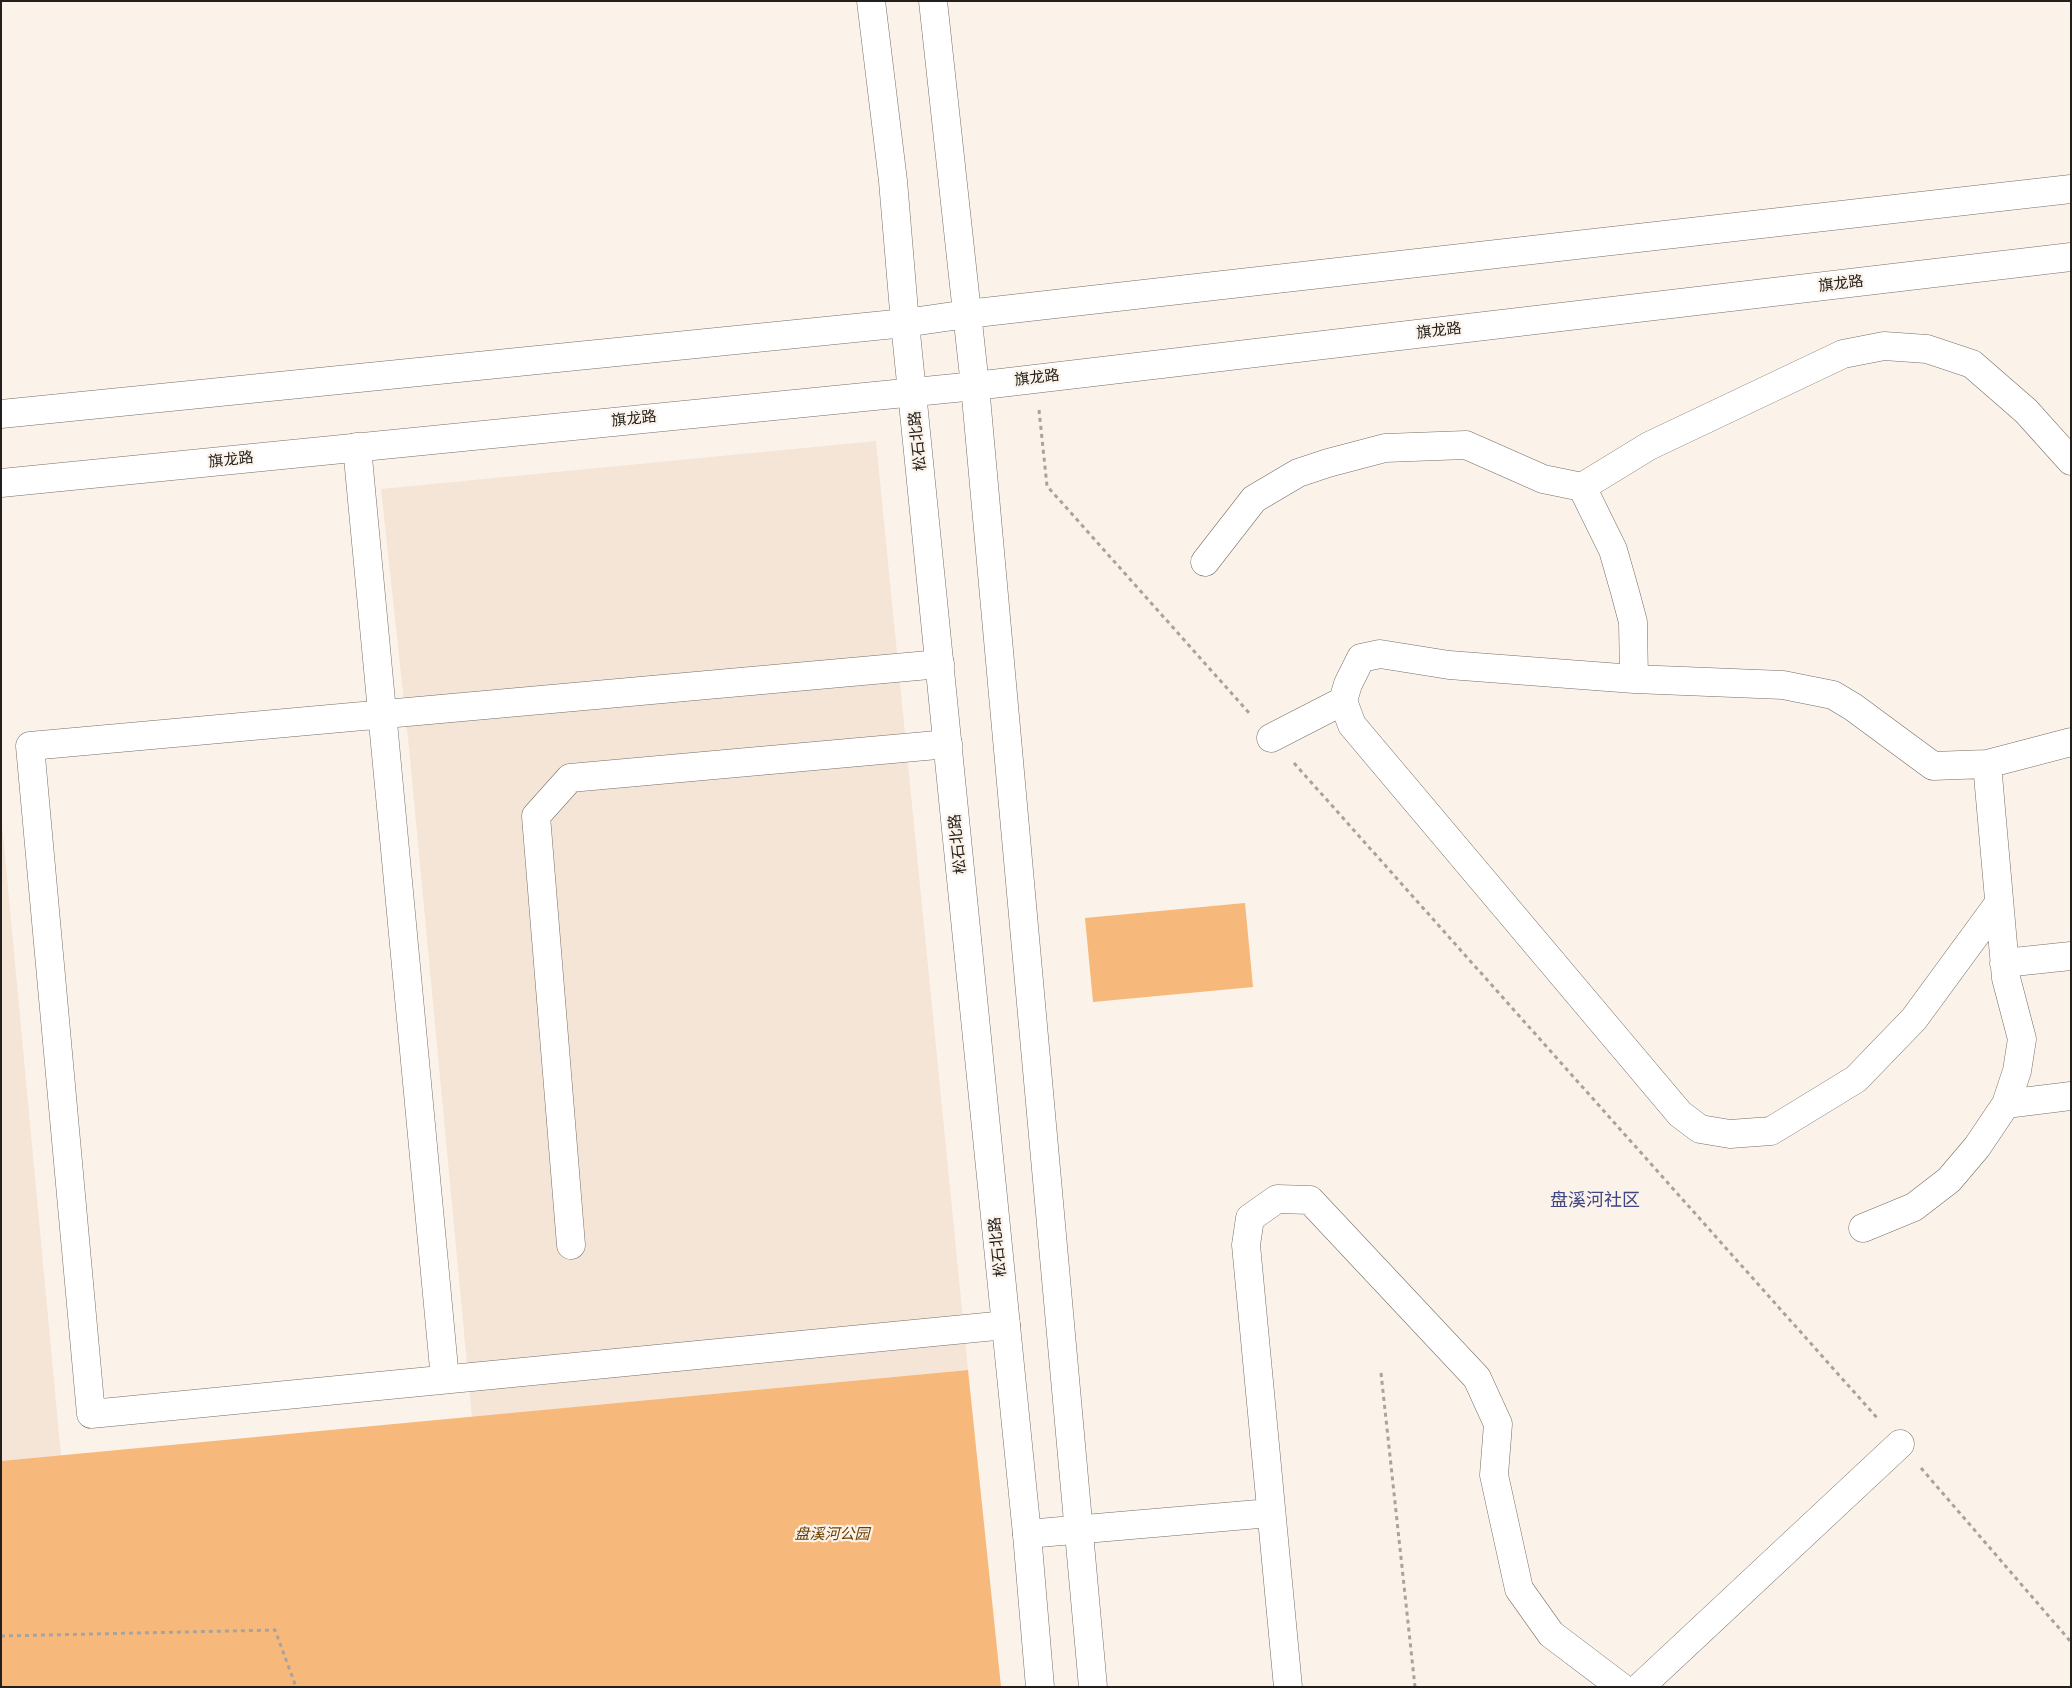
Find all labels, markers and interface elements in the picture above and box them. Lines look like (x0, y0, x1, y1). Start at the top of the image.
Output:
street label: 旗龙路 (1818, 272, 1864, 296)
street label: 旗龙路 (1416, 319, 1462, 343)
street label: 旗龙路 (1014, 366, 1060, 390)
street label: 旗龙路 (611, 408, 657, 430)
street label: 松石北路 (906, 410, 930, 472)
street label: 旗龙路 (208, 449, 254, 471)
street label: 松石北路 (946, 813, 970, 875)
district label: 盘溪河社区 (1550, 1190, 1640, 1212)
street label: 松石北路 (986, 1216, 1010, 1278)
park label: 盘溪河公园 (795, 1526, 869, 1544)

